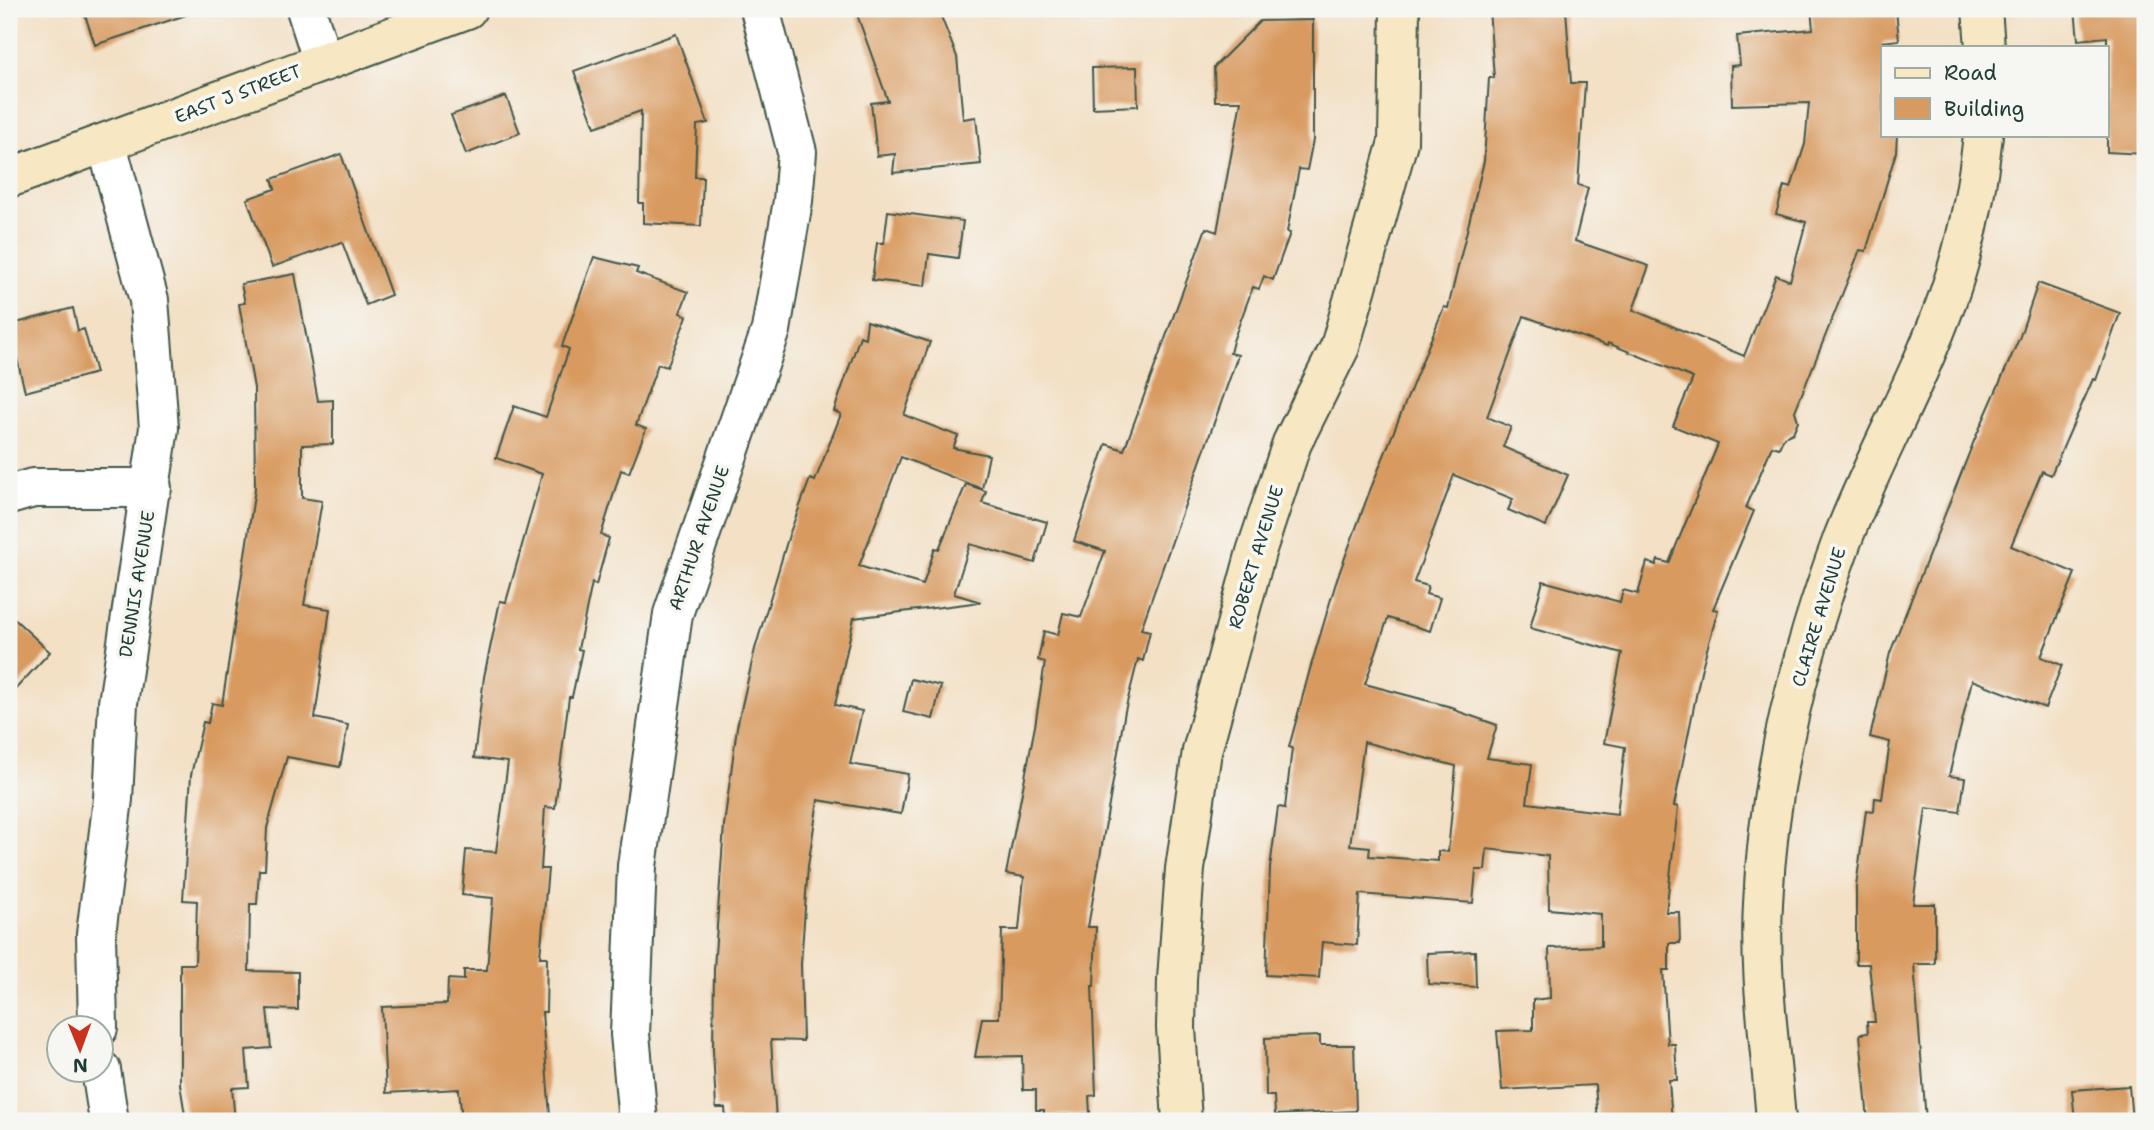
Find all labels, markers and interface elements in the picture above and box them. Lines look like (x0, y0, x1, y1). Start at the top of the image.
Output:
legend (1881, 46, 2108, 136)
street label: EAST J STREET (171, 59, 305, 129)
text: Road (1944, 59, 1997, 87)
text: Building (1944, 95, 2024, 123)
street label: ARTHUR AVENUE (663, 462, 735, 614)
street label: ROBERT AVENUE (1223, 482, 1289, 632)
street label: DENNIS AVENUE (114, 509, 160, 659)
street label: CLAIRE AVENUE (1786, 544, 1852, 690)
north arrow (46, 1014, 116, 1084)
text: N (73, 1053, 88, 1078)

